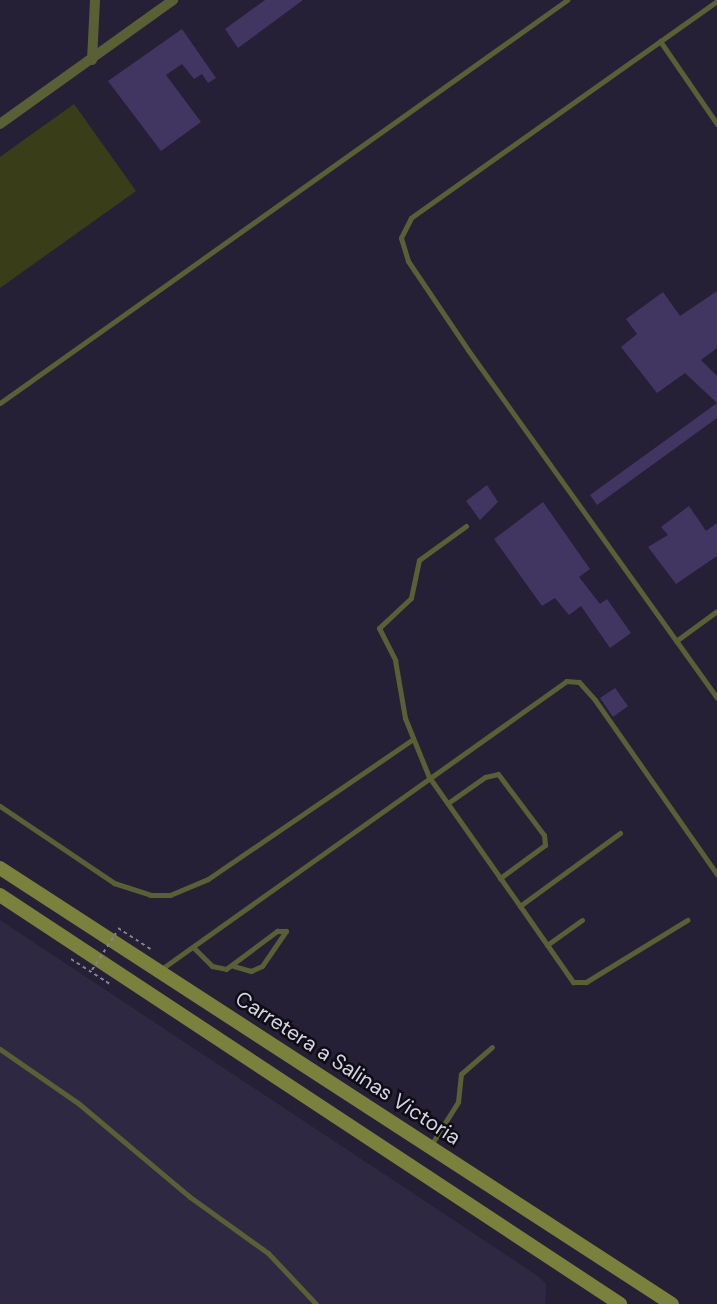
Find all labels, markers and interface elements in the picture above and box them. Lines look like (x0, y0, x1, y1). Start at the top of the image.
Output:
street label: Carretera a Salinas Victoria (231, 986, 465, 1150)

